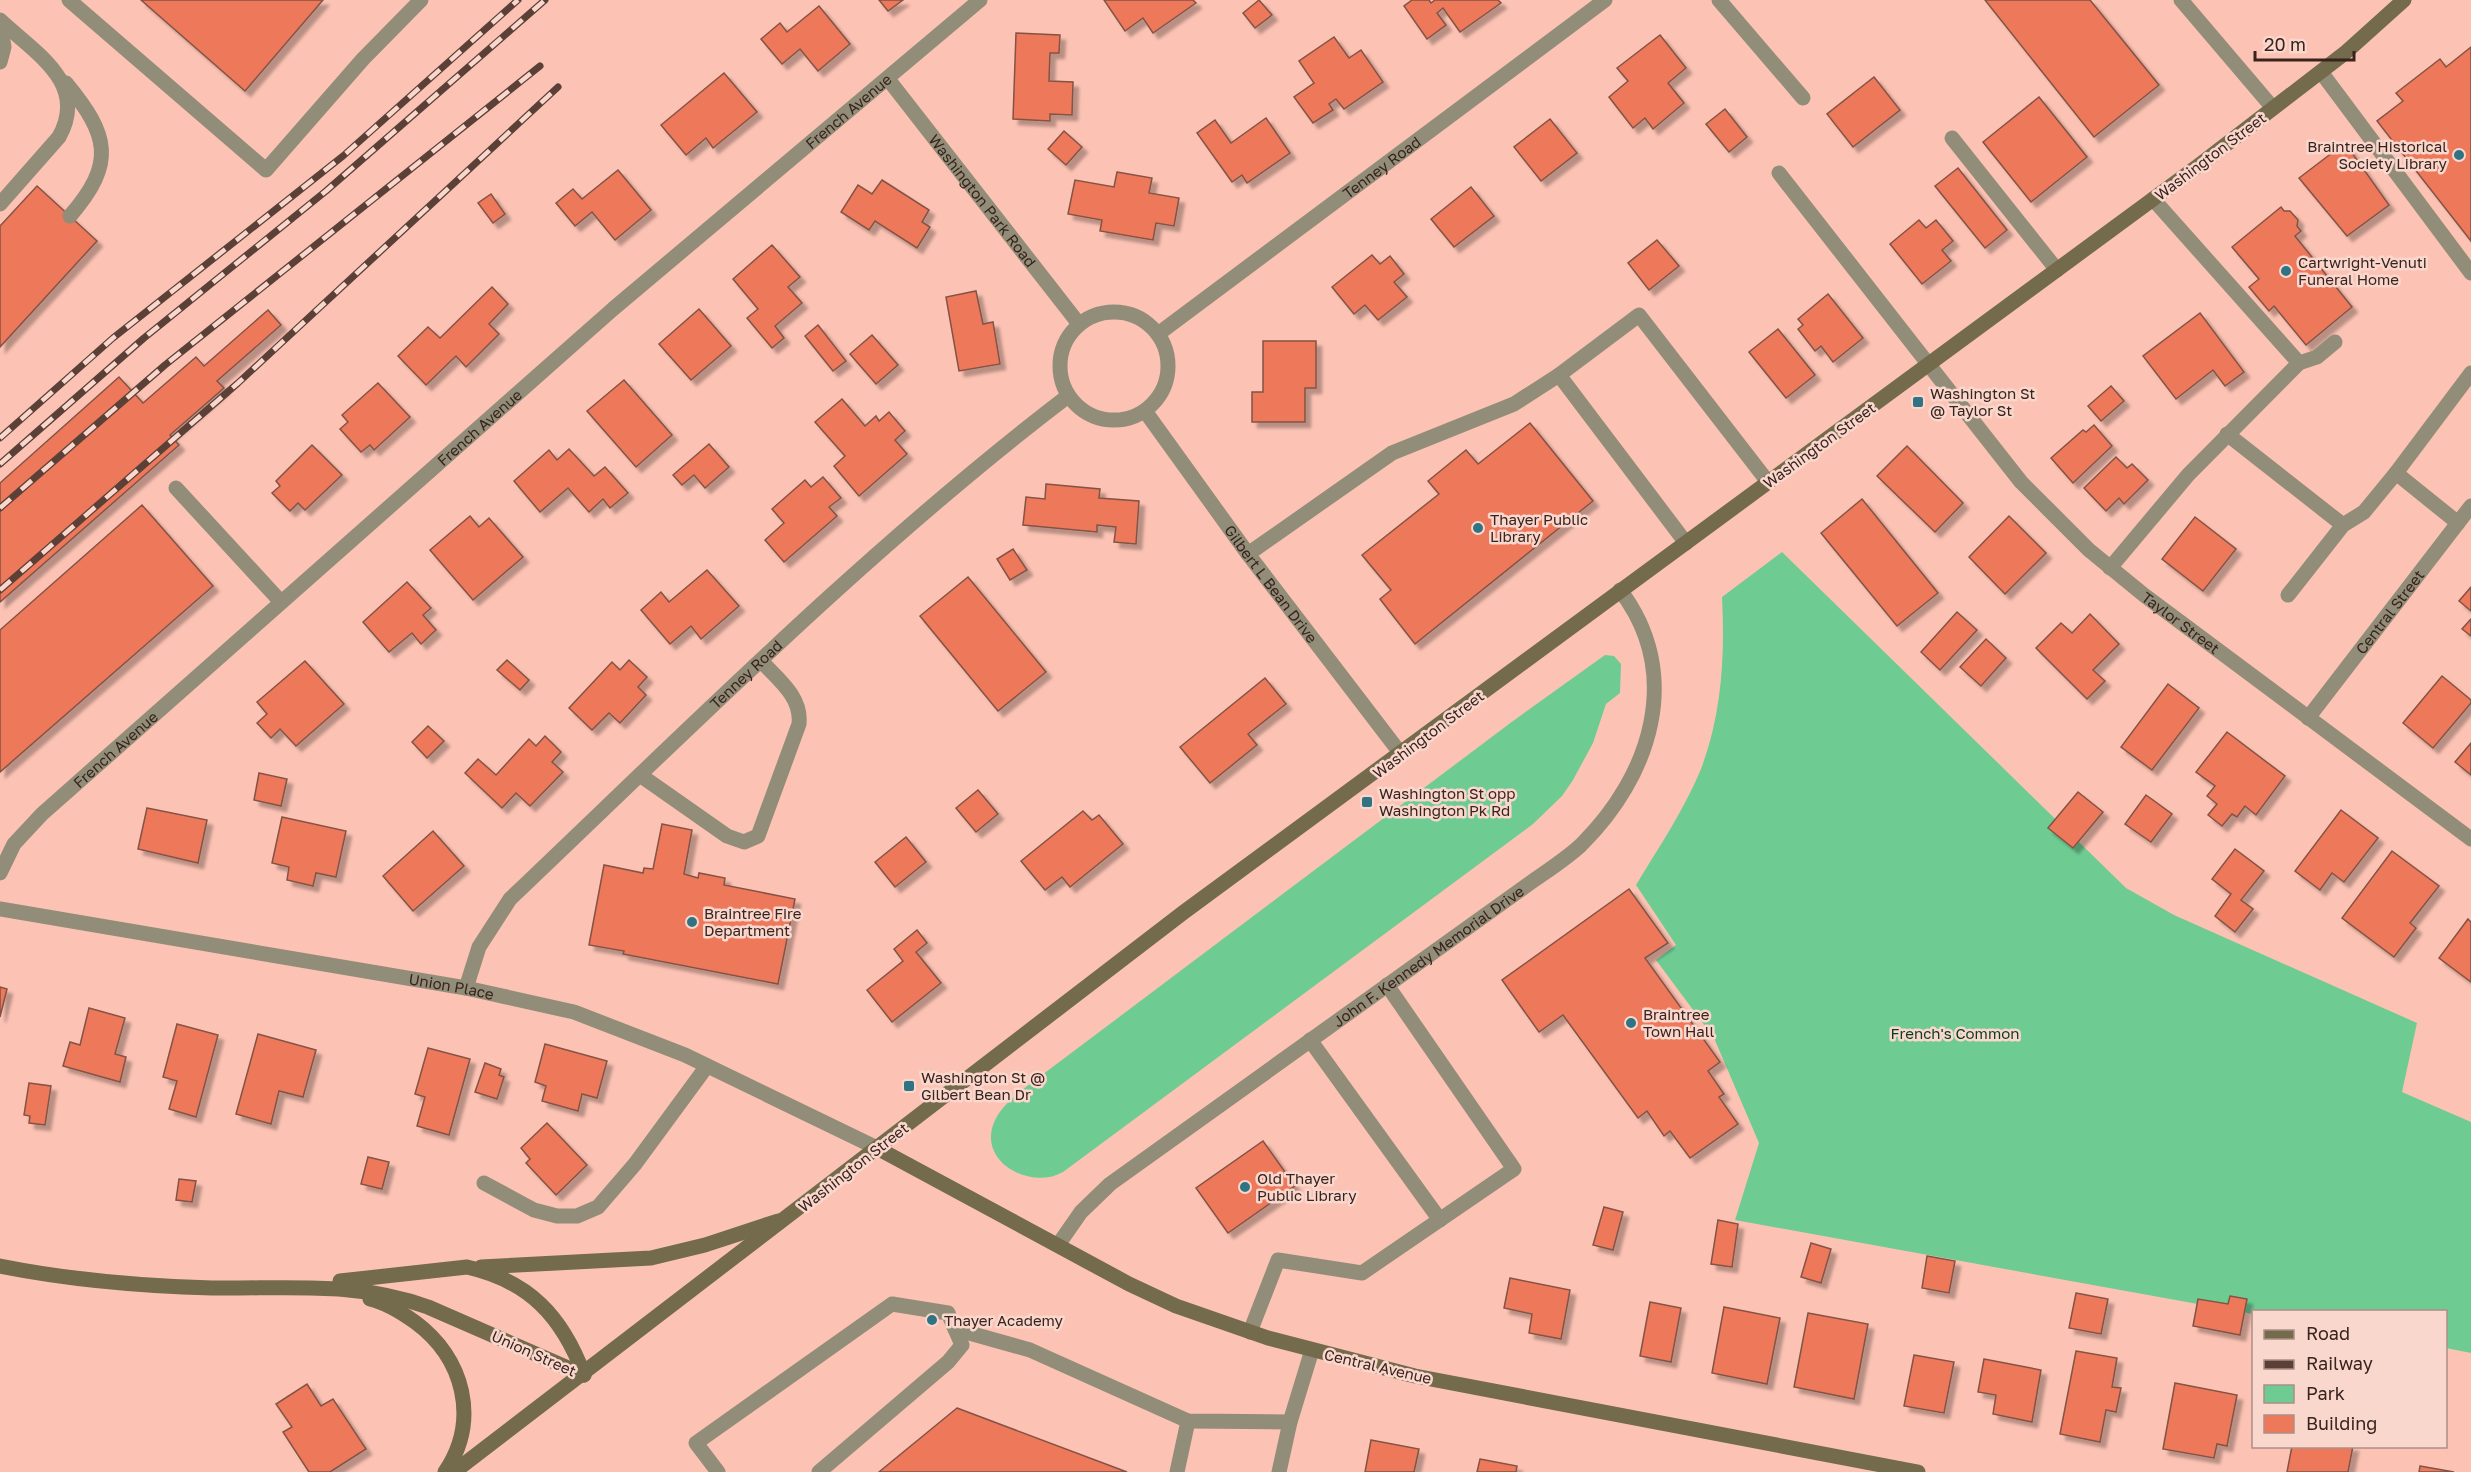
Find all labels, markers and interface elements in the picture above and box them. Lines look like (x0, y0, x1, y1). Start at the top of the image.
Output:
scale bar (2255, 24, 2354, 62)
text: 20 m (2264, 33, 2306, 55)
street label: French Avenue (802, 70, 895, 152)
street label: Washington Street (2151, 108, 2269, 204)
street label: Washington Park Road (925, 131, 1040, 270)
street label: Tenney Road (1339, 132, 1424, 202)
place label: Braintree Historical Society Library (2307, 137, 2448, 172)
marker: Braintree Historical Society Library (2452, 148, 2466, 162)
place label: Cartwright-Venuti Funeral Home (2298, 253, 2427, 288)
marker: Cartwright-Venuti Funeral Home (2279, 264, 2293, 278)
place label: Washington St @ Taylor St (1930, 384, 2035, 419)
street label: French Avenue (433, 385, 525, 469)
marker: Washington St @ Taylor St (1911, 395, 1925, 409)
street label: Washington Street (1759, 398, 1879, 492)
place label: Thayer Public Library (1490, 510, 1588, 545)
street label: Gilbert L Bean Drive (1221, 521, 1322, 647)
marker: Thayer Public Library (1471, 521, 1485, 535)
street label: Central Street (2352, 566, 2428, 657)
street label: Taylor Street (2138, 588, 2223, 657)
street label: Tenney Road (706, 636, 786, 712)
street label: Washington Street (1369, 686, 1487, 782)
street label: French Avenue (69, 707, 161, 791)
place label: Washington St opp Washington Pk Rd (1379, 784, 1515, 819)
marker: Washington St opp Washington Pk Rd (1360, 795, 1374, 809)
street label: John F. Kennedy Memorial Drive (1329, 881, 1527, 1030)
place label: Braintree Fire Department (704, 904, 802, 939)
marker: Braintree Fire Department (685, 915, 699, 929)
street label: Union Place (408, 969, 496, 1003)
place label: Braintree Town Hall (1643, 1005, 1715, 1040)
marker: Braintree Town Hall (1624, 1016, 1638, 1030)
park label: French's Common (1891, 1024, 2019, 1042)
place label: Washington St @ Gilbert Bean Dr (921, 1068, 1045, 1103)
marker: Washington St @ Gilbert Bean Dr (902, 1079, 916, 1093)
street label: Washington Street (795, 1119, 911, 1215)
place label: Old Thayer Public Library (1257, 1169, 1357, 1204)
marker: Old Thayer Public Library (1238, 1180, 1252, 1194)
legend (2252, 1310, 2447, 1448)
place label: Thayer Academy (944, 1311, 1064, 1329)
marker: Thayer Academy (925, 1313, 939, 1327)
text: Road (2306, 1322, 2350, 1344)
street label: Union Street (489, 1326, 579, 1380)
street label: Central Avenue (1323, 1345, 1434, 1387)
text: Railway (2306, 1352, 2373, 1374)
text: Park (2306, 1382, 2345, 1404)
text: Building (2306, 1412, 2377, 1434)

